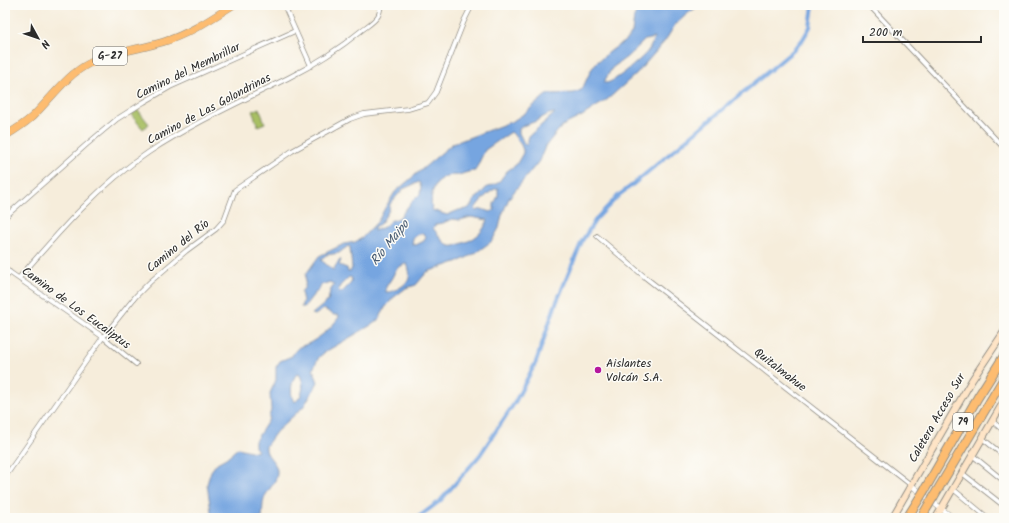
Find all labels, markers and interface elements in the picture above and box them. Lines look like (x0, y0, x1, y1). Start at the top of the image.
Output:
north arrow (18, 18, 58, 58)
scale bar (863, 18, 981, 44)
text: 200 m (869, 23, 903, 42)
text: N (36, 35, 54, 52)
street label: Camino del Membrillar (133, 37, 244, 105)
road number: G-27 (93, 47, 127, 65)
street label: Camino de Las Golondrinas (144, 68, 274, 150)
street label: Camino del Río (142, 215, 214, 277)
water label: Río Maipo (365, 215, 416, 270)
street label: Camino de Los Eucaliptus (18, 262, 134, 354)
street label: Quitalmahue (750, 343, 811, 397)
place label: Aislantes Volcán S.A. (606, 354, 662, 387)
marker: Aislantes Volcán S.A. (593, 365, 603, 375)
street label: Caletera Acceso Sur (904, 369, 971, 466)
road number: 79 (953, 413, 973, 431)

